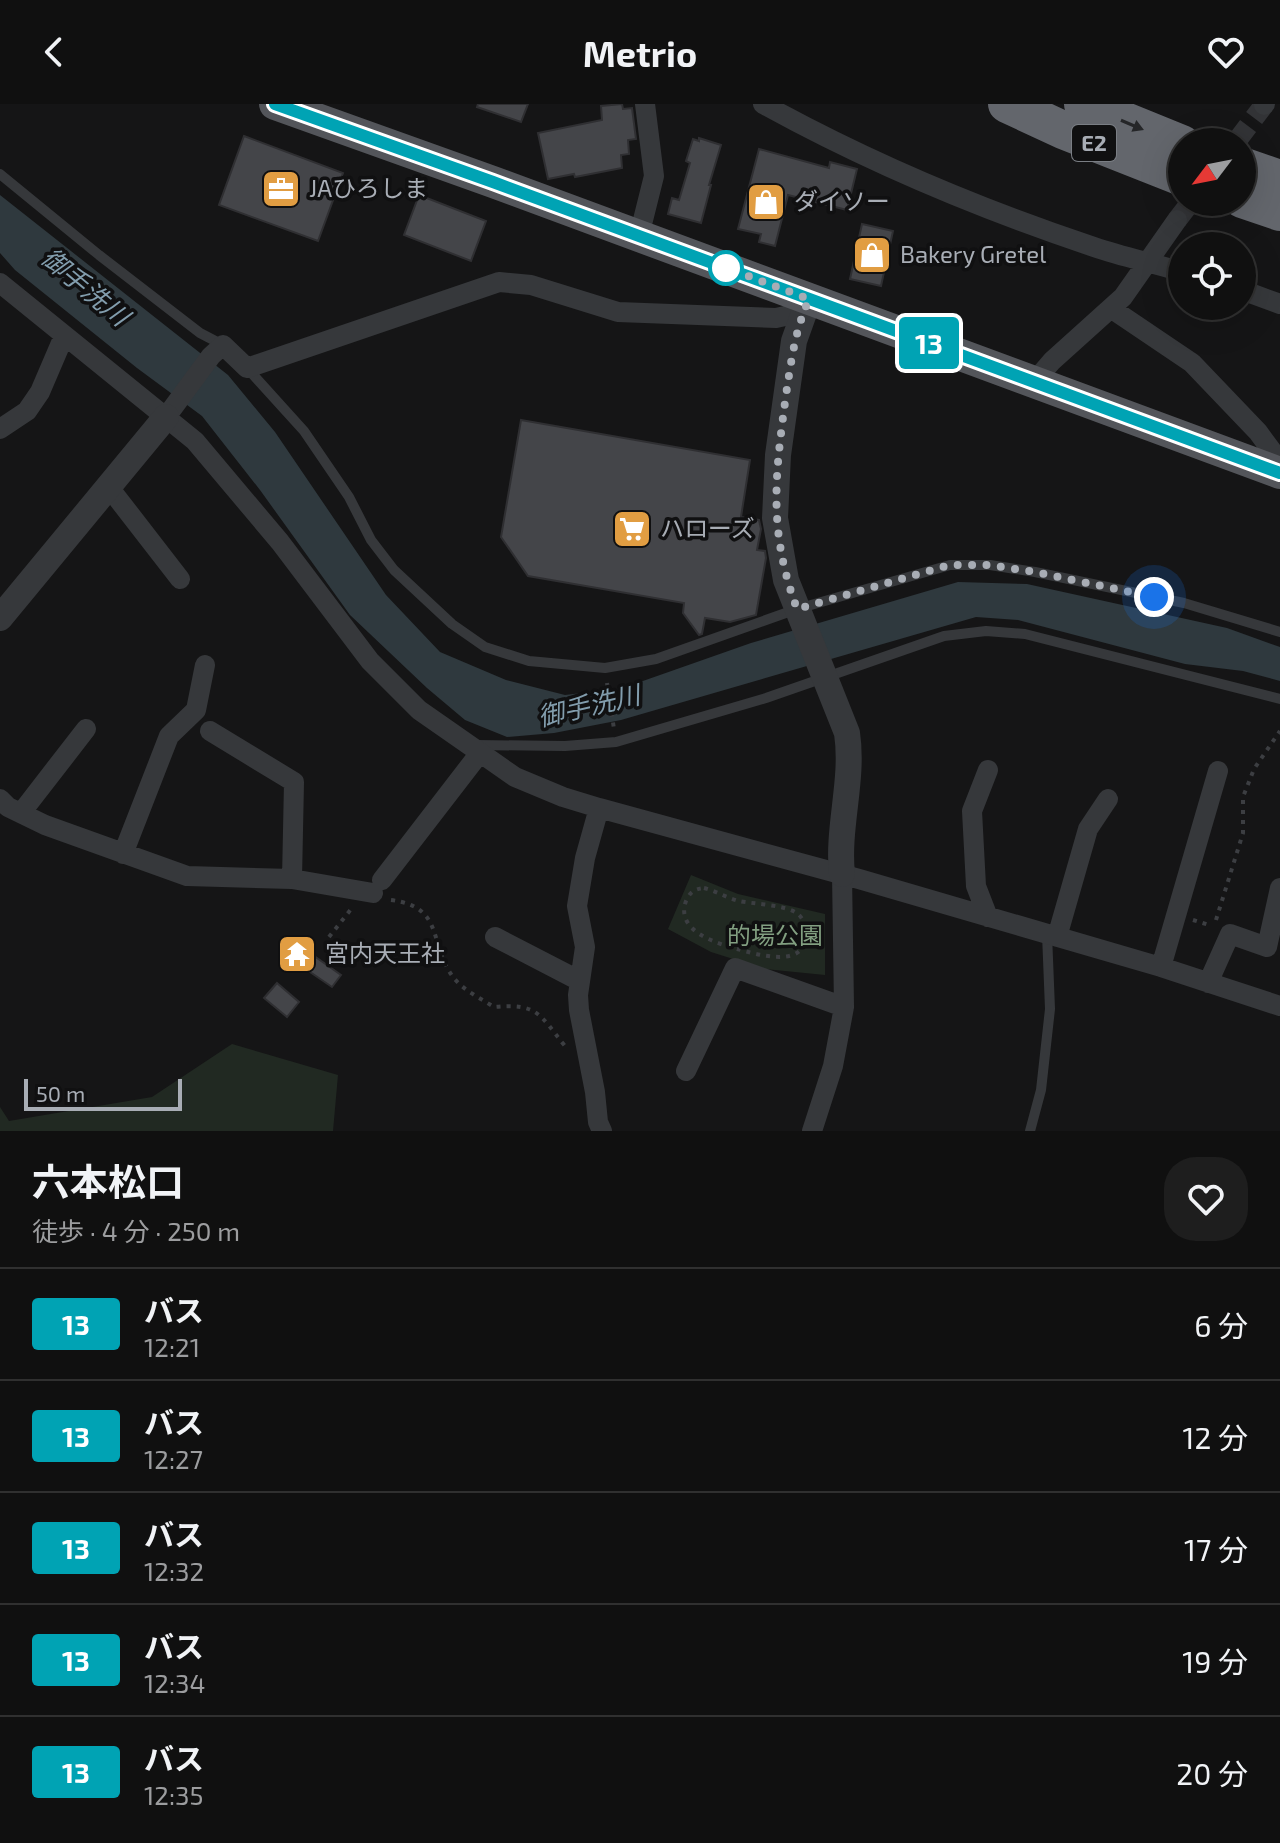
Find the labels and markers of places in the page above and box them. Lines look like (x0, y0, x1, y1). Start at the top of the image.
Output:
office icon: JAひろしま (260, 168, 302, 210)
place label: JAひろしま (309, 173, 428, 202)
shop icon: ダイソー (745, 181, 787, 223)
place label: ダイソー (794, 186, 890, 215)
shop icon: Bakery Gretel (851, 234, 893, 276)
place label: Bakery Gretel (900, 239, 1046, 268)
unlabelled marker (709, 251, 743, 285)
supermarket icon: ハローズ (611, 508, 653, 550)
place label: ハローズ (660, 513, 755, 542)
temple icon: 宮内天王社 (276, 933, 318, 975)
place label: 宮内天王社 (325, 938, 445, 967)

